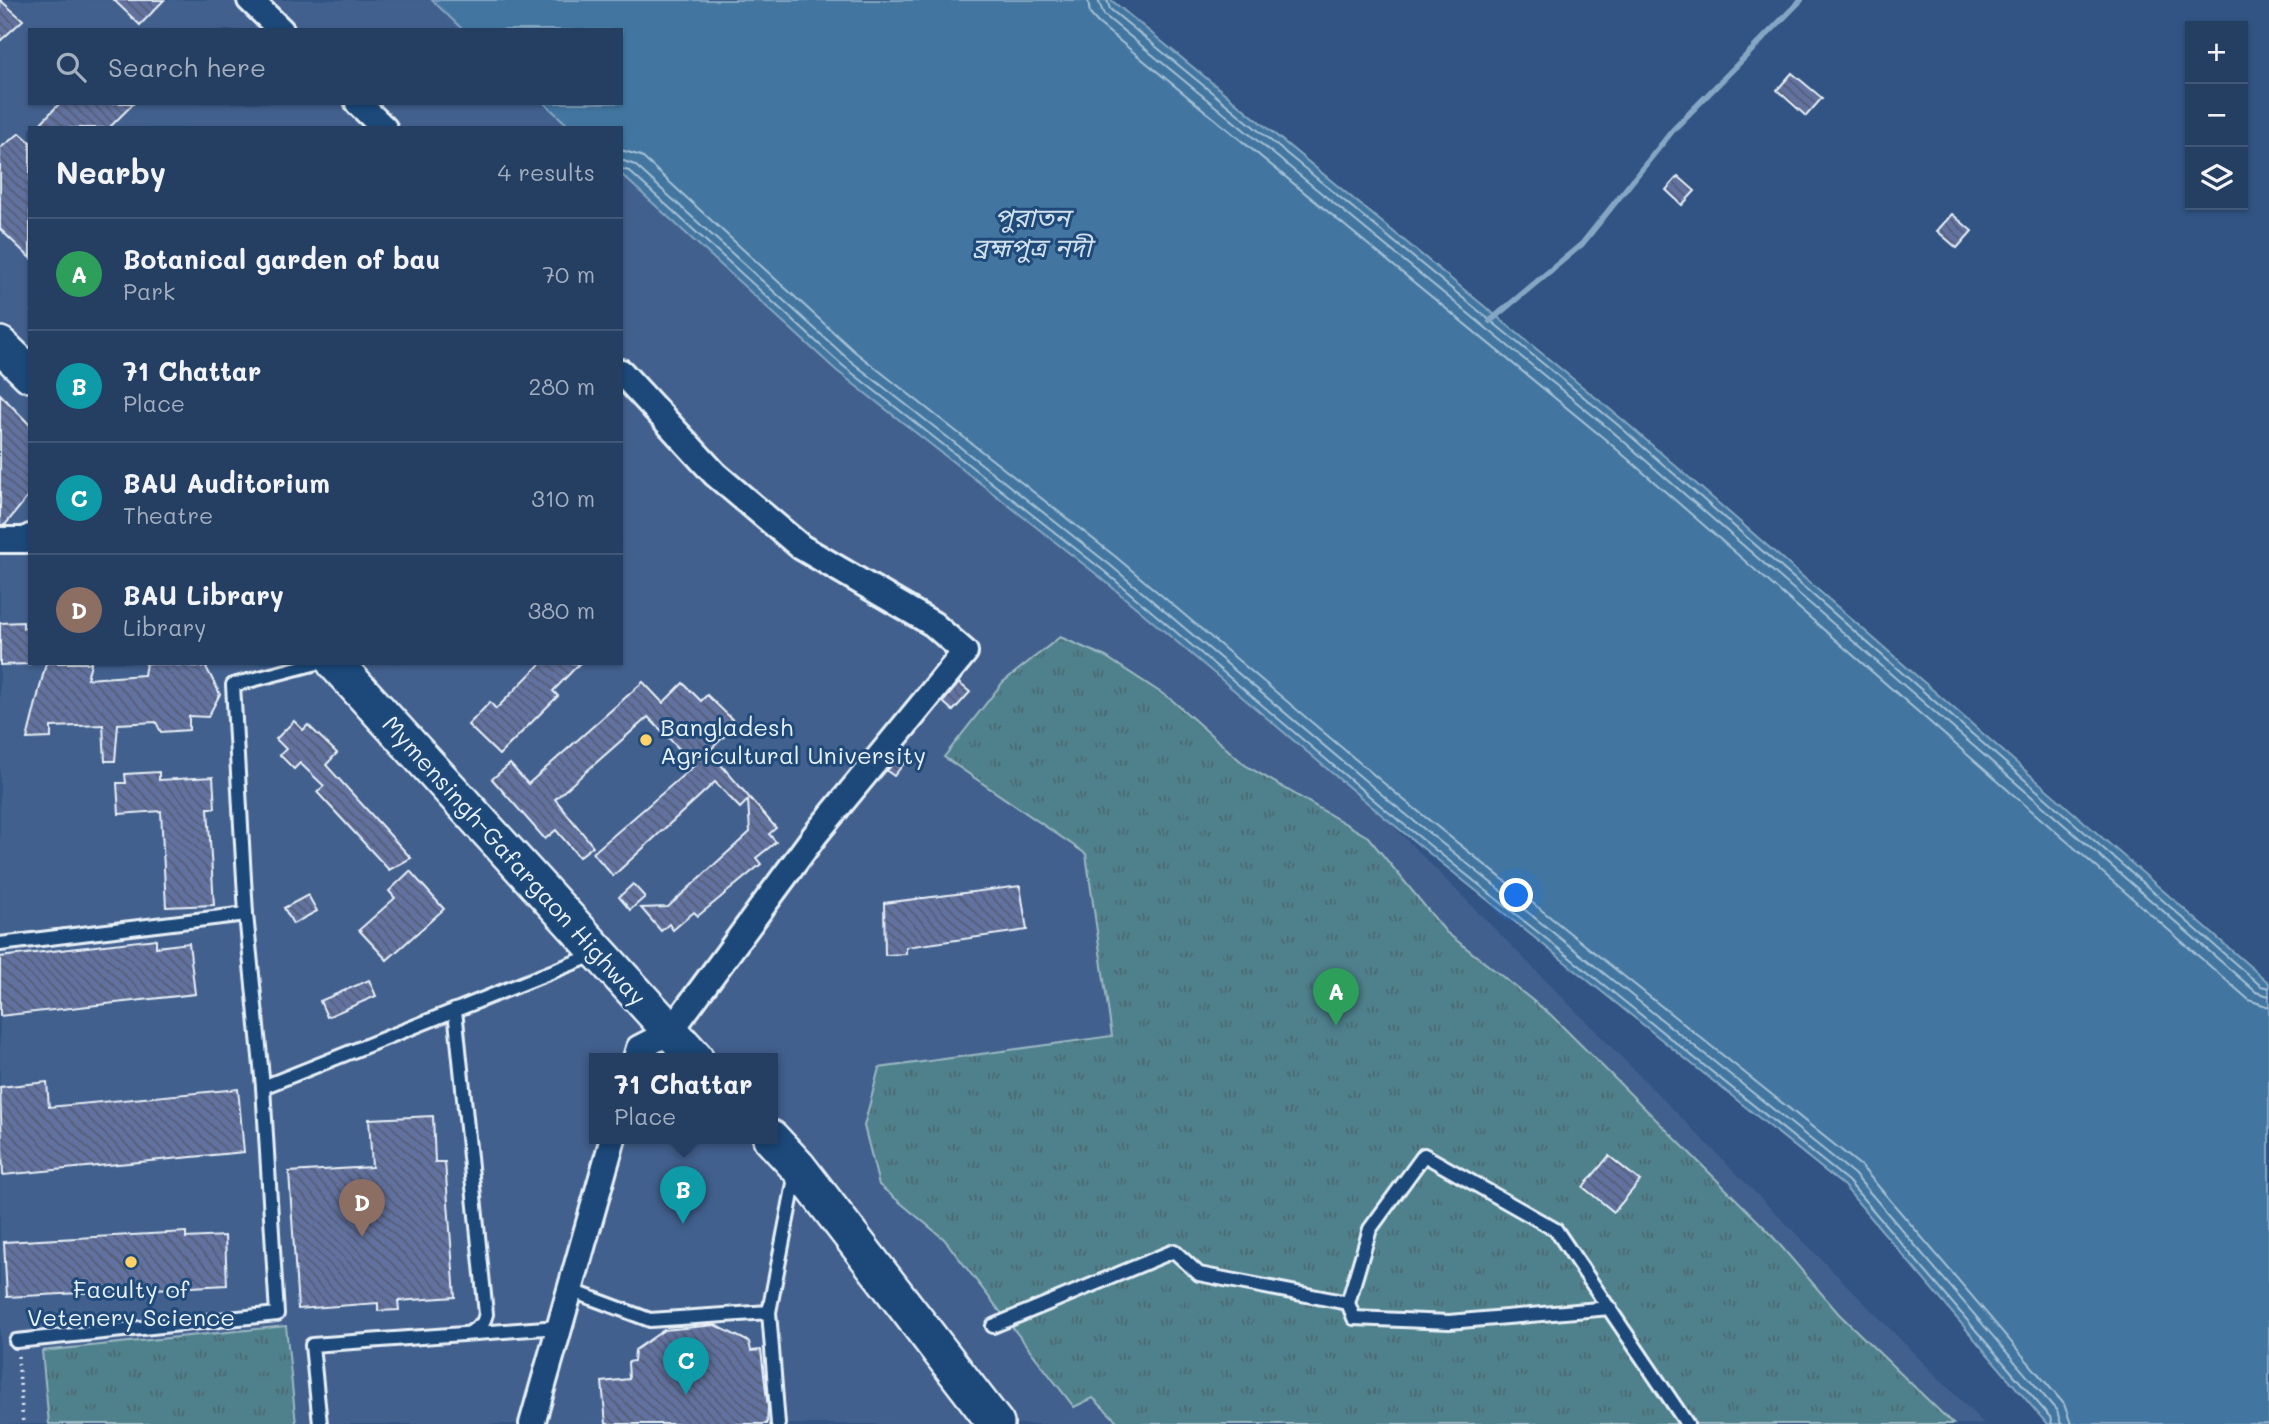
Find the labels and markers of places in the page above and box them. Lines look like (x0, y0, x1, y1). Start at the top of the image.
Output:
place label: Bangladesh Agricultural University (660, 711, 926, 770)
marker: Bangladesh Agricultural University (638, 732, 654, 748)
pin: A (1313, 968, 1359, 1026)
pin: B (660, 1166, 706, 1224)
pin: D (339, 1179, 385, 1237)
marker: Faculty of Vetenery Science (123, 1254, 139, 1270)
place label: Faculty of Vetenery Science (27, 1273, 235, 1332)
pin: C (663, 1337, 709, 1395)

